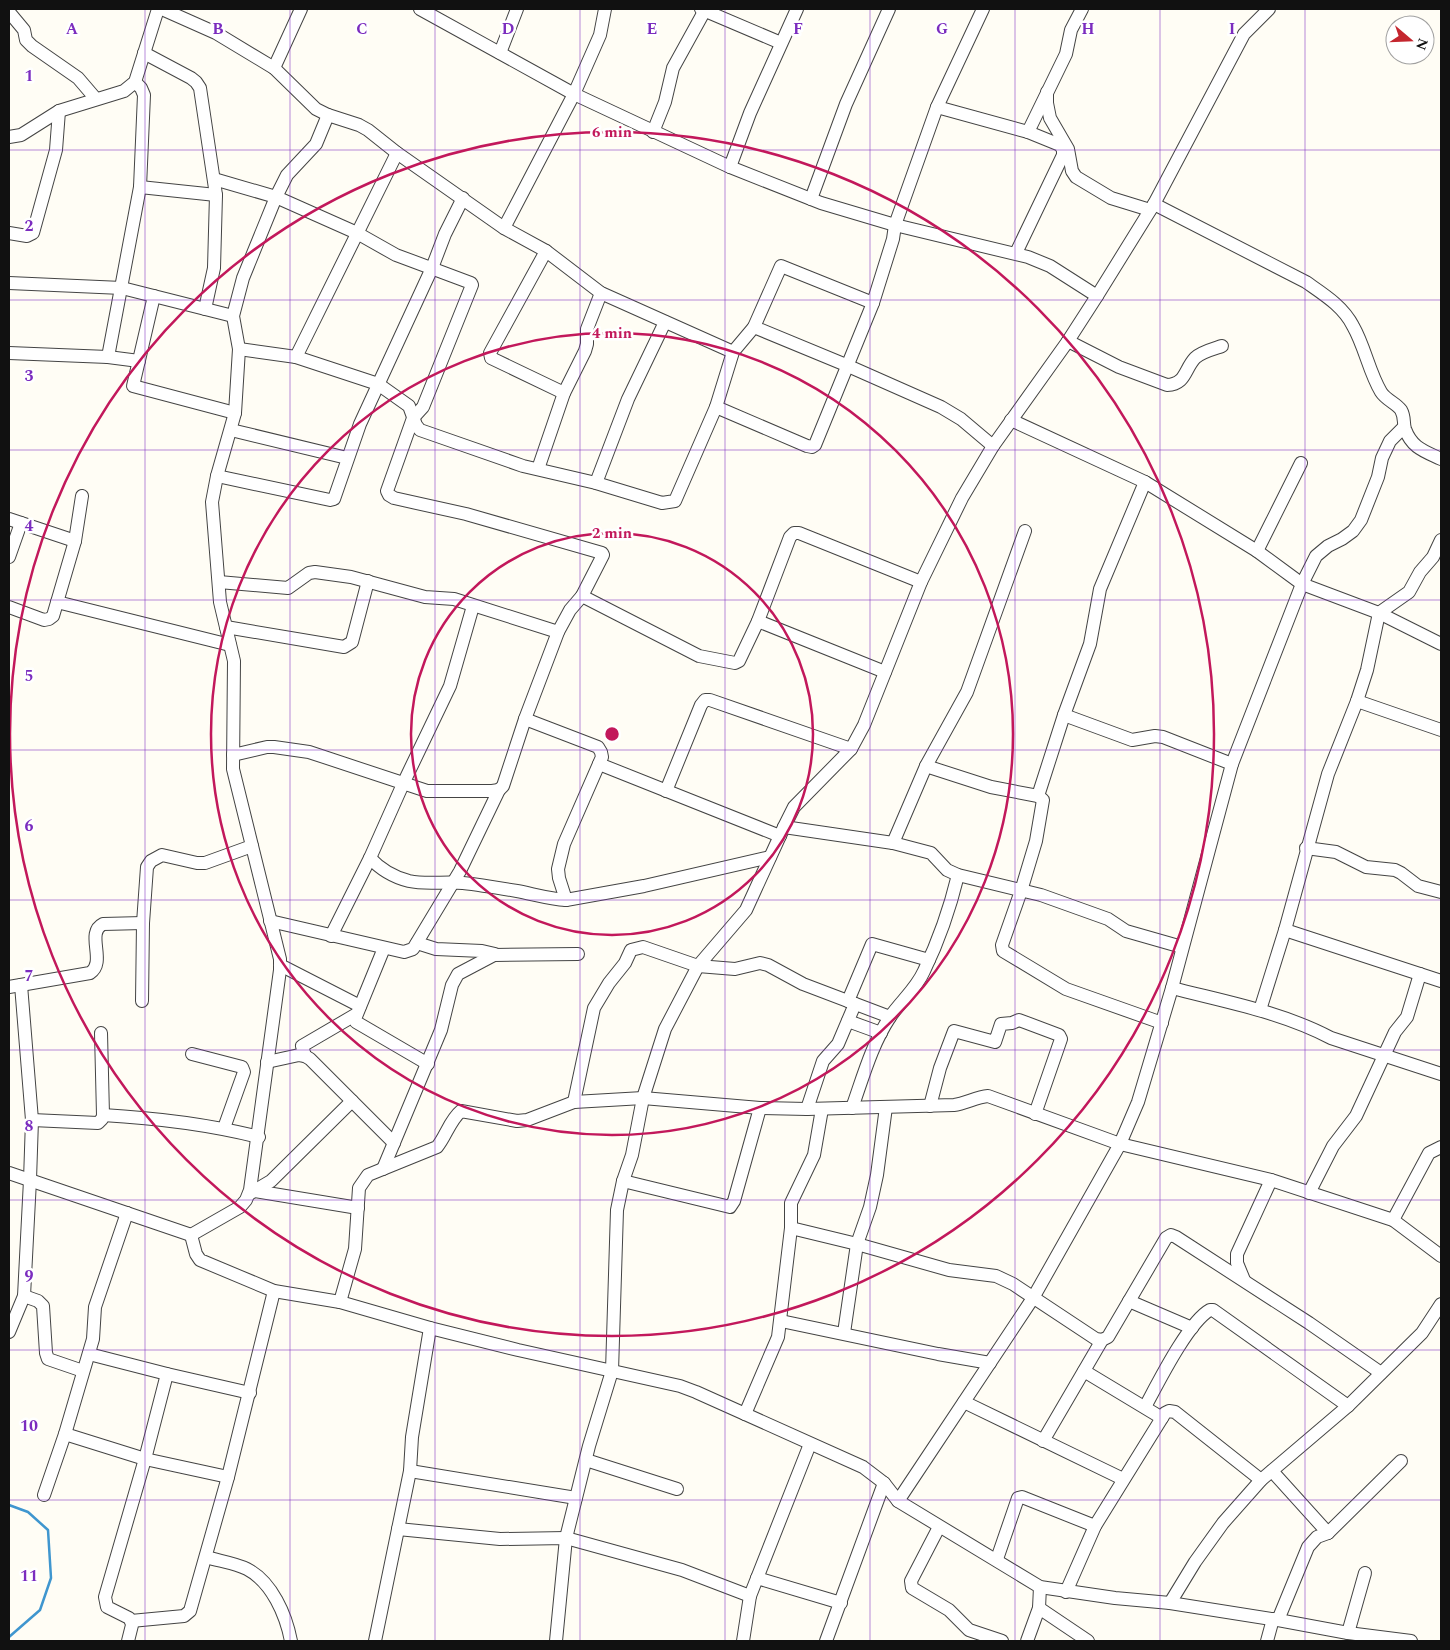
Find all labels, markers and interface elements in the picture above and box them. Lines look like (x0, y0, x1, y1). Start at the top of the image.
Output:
north arrow (1385, 15, 1435, 65)
text: A (66, 17, 79, 41)
text: B (212, 17, 224, 41)
text: C (356, 17, 368, 41)
text: D (502, 17, 515, 41)
text: E (647, 17, 657, 41)
text: F (793, 17, 803, 41)
text: G (936, 17, 948, 41)
text: H (1081, 17, 1095, 41)
text: I (1229, 17, 1235, 41)
text: N (1410, 35, 1434, 53)
text: 1 (25, 64, 33, 88)
text: 6 min (592, 121, 632, 144)
text: 2 (25, 214, 34, 238)
text: 4 min (592, 322, 632, 345)
text: 3 (25, 364, 34, 388)
text: 4 (25, 514, 34, 538)
text: 2 min (592, 522, 632, 545)
text: 5 (25, 664, 33, 688)
centre of rings (603, 725, 621, 743)
text: 6 (25, 814, 34, 838)
text: 7 (25, 964, 34, 988)
text: 8 (25, 1114, 34, 1138)
text: 9 (25, 1264, 34, 1288)
text: 10 (20, 1414, 38, 1438)
text: 11 (20, 1564, 38, 1588)

